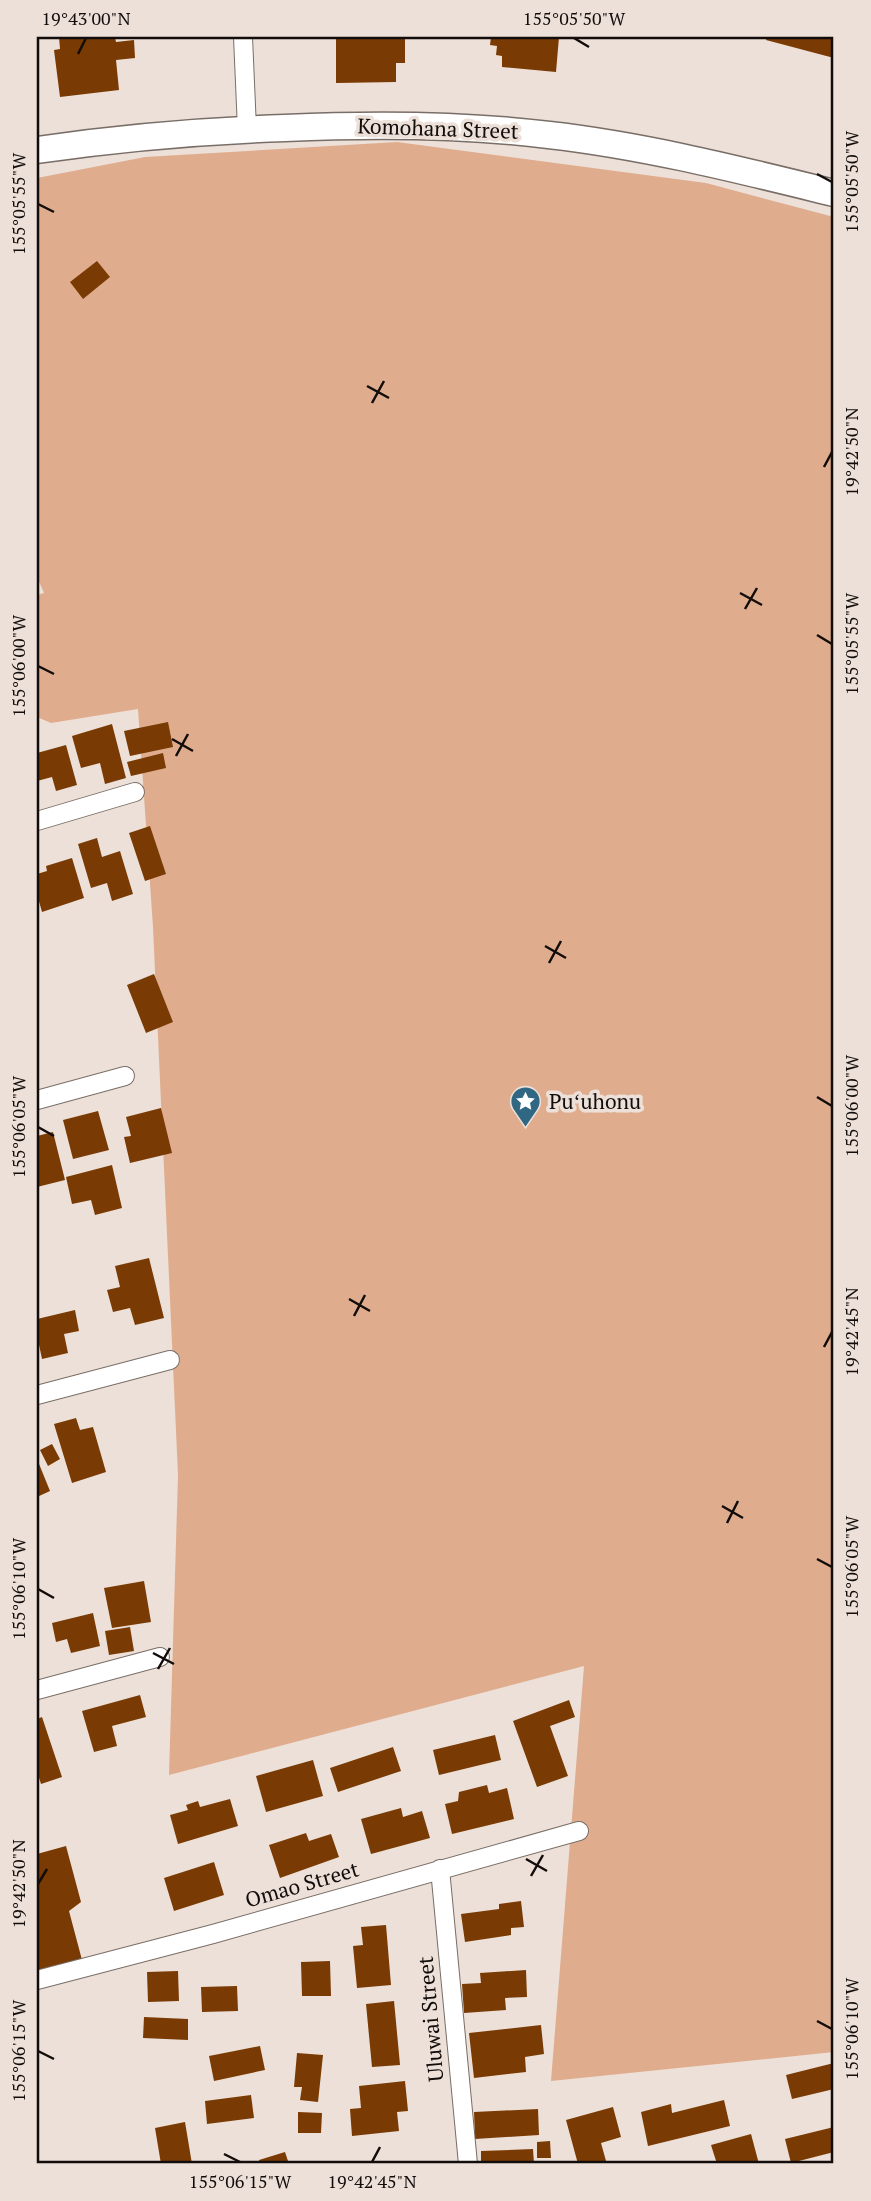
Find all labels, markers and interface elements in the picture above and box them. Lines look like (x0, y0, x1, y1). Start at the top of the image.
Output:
text: 19°43'00"N (41, 6, 131, 30)
text: 155°05'50"W (523, 6, 625, 30)
street label: Komohana Street (357, 111, 519, 145)
text: 155°05'50"W (839, 131, 863, 233)
text: 155°05'55"W (6, 153, 30, 255)
text: 19°42'50"N (839, 407, 863, 497)
text: 155°05'55"W (839, 593, 863, 695)
text: 155°06'00"W (6, 615, 30, 717)
text: 155°06'00"W (839, 1055, 863, 1157)
text: 155°06'05"W (6, 1076, 30, 1178)
place icon: Puʻuhonu (509, 1085, 543, 1129)
place label: Puʻuhonu (549, 1087, 641, 1115)
text: 19°42'45"N (839, 1287, 863, 1377)
text: 155°06'05"W (839, 1516, 863, 1618)
text: 155°06'10"W (6, 1538, 30, 1640)
text: 19°42'50"N (6, 1839, 30, 1929)
street label: Omao Street (242, 1854, 362, 1914)
street label: Uluwai Street (411, 1955, 449, 2083)
text: 155°06'10"W (839, 1978, 863, 2080)
text: 155°06'15"W (6, 2000, 30, 2102)
text: 155°06'15"W (189, 2169, 291, 2193)
text: 19°42'45"N (327, 2169, 417, 2193)

